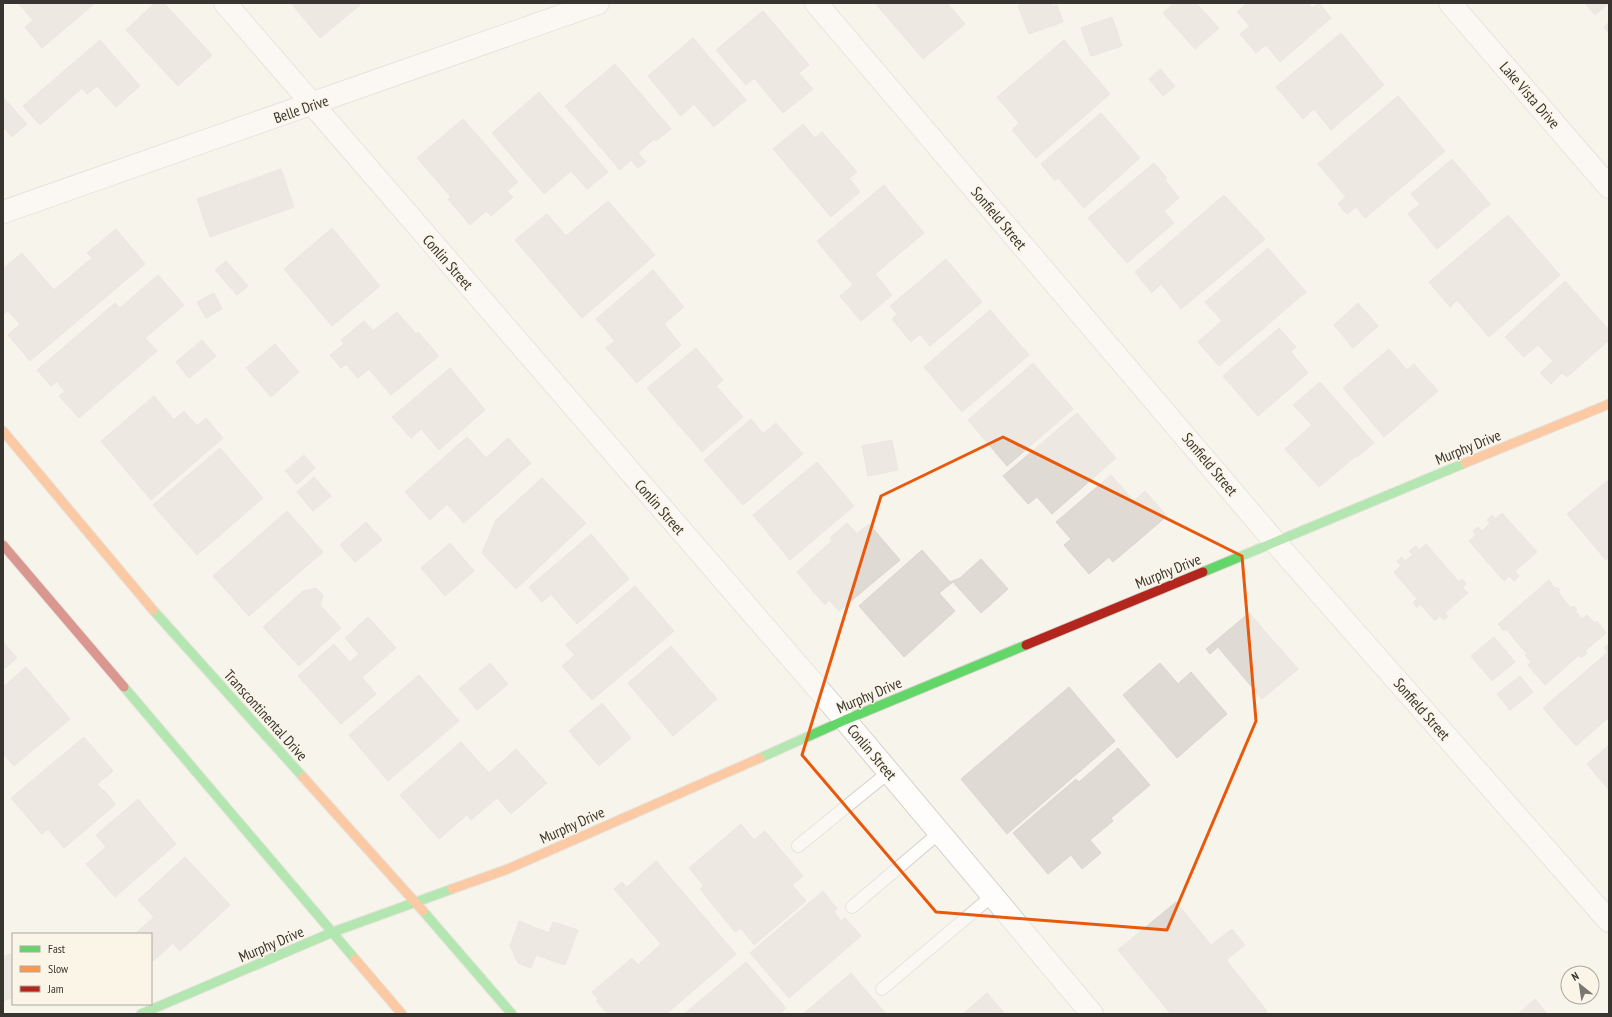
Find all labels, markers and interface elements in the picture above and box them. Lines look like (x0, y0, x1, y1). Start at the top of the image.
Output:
street label: Lake Vista Drive (1496, 58, 1564, 132)
street label: Belle Drive (271, 91, 331, 127)
street label: Sonfield Street (967, 183, 1031, 253)
street label: Conlin Street (419, 230, 477, 294)
street label: Murphy Drive (1432, 425, 1504, 469)
street label: Sonfield Street (1178, 429, 1242, 499)
street label: Conlin Street (631, 475, 689, 539)
street label: Murphy Drive (1132, 549, 1204, 593)
street label: Transcontinental Drive (220, 665, 312, 765)
street label: Murphy Drive (834, 673, 904, 717)
street label: Sonfield Street (1390, 674, 1454, 744)
street label: Conlin Street (843, 720, 901, 784)
street label: Murphy Drive (537, 802, 607, 848)
street label: Murphy Drive (236, 922, 306, 966)
legend (12, 933, 152, 1005)
text: Fast (48, 941, 66, 956)
text: Slow (48, 961, 69, 976)
north arrow (1560, 965, 1600, 1005)
text: N (1569, 969, 1581, 984)
text: Jam (47, 981, 64, 996)

